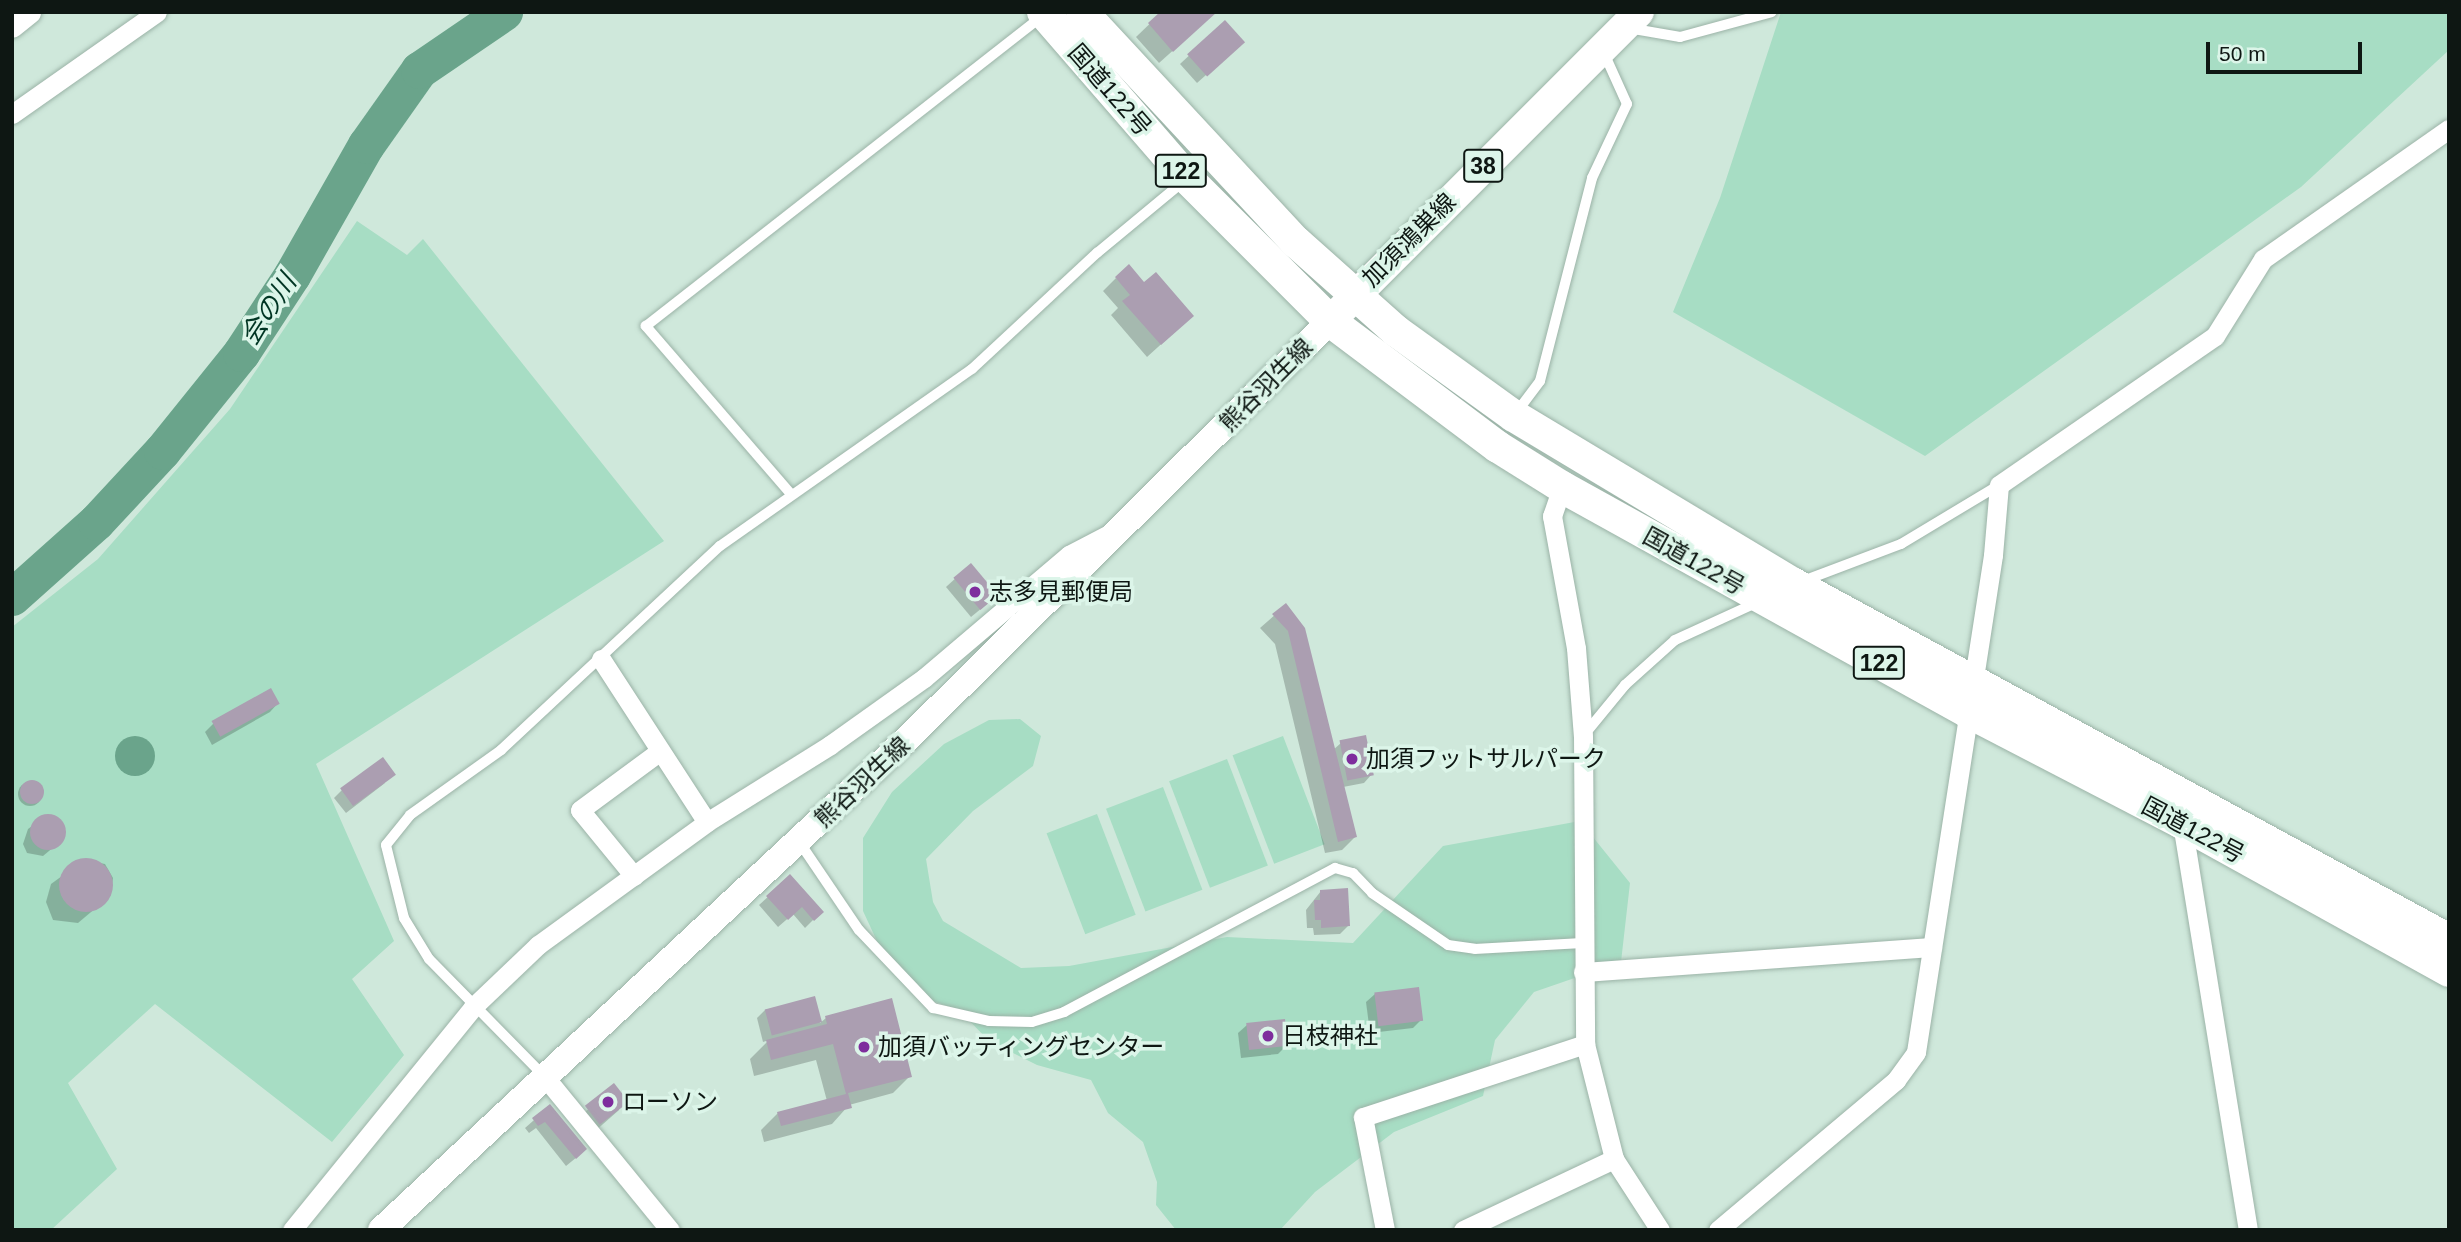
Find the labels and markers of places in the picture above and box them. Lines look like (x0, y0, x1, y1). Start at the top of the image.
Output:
place label: 志多見郵便局 (989, 578, 1133, 606)
marker: 志多見郵便局 (967, 584, 983, 600)
place label: 加須フットサルパーク (1366, 745, 1606, 773)
marker: 加須フットサルパーク (1344, 751, 1360, 767)
place label: 日枝神社 (1282, 1022, 1378, 1050)
marker: 日枝神社 (1260, 1028, 1276, 1044)
place label: 加須バッティングセンター (878, 1033, 1166, 1061)
marker: 加須バッティングセンター (856, 1039, 872, 1055)
place label: ローソン (622, 1088, 718, 1116)
marker: ローソン (600, 1094, 616, 1110)

